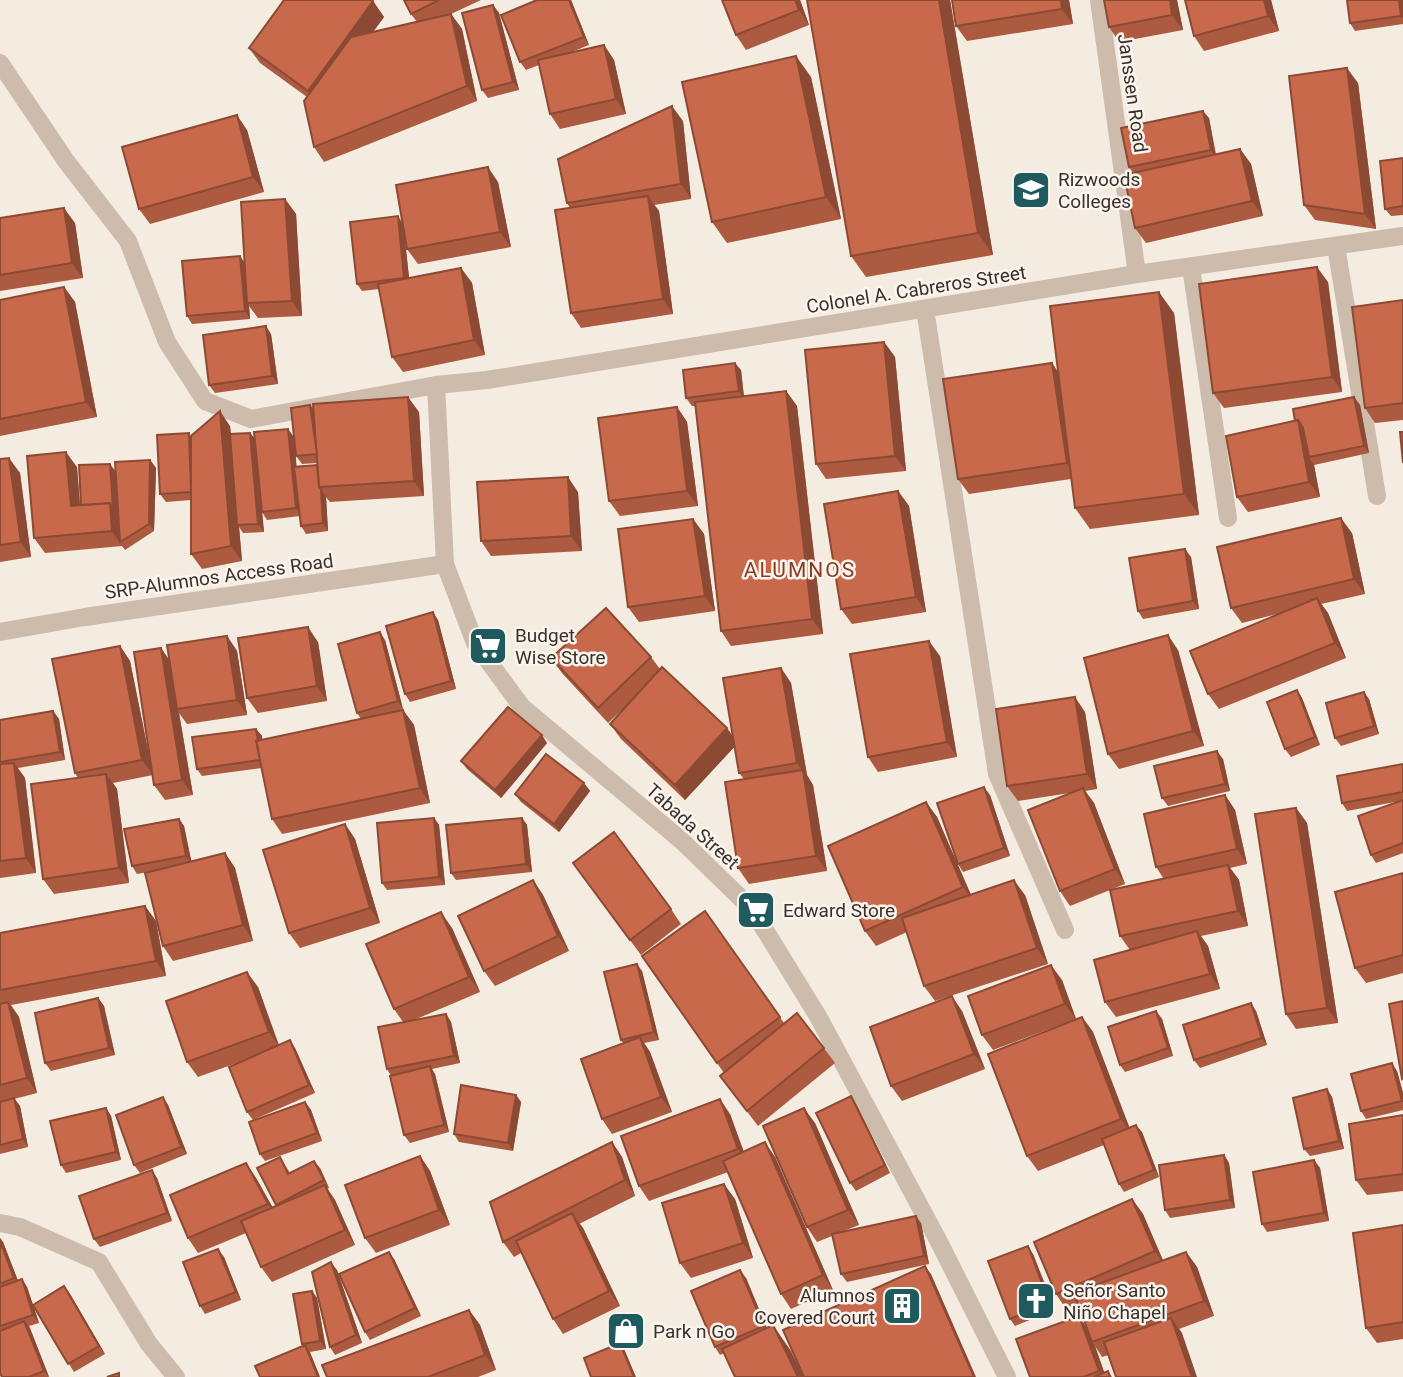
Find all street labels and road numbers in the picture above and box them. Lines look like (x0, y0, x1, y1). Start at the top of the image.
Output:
street label: Janssen Road (1113, 32, 1152, 154)
street label: Colonel A. Cabreros Street (805, 261, 1028, 318)
street label: SRP-Alumnos Access Road (103, 549, 335, 604)
street label: Tabada Street (641, 779, 744, 874)

